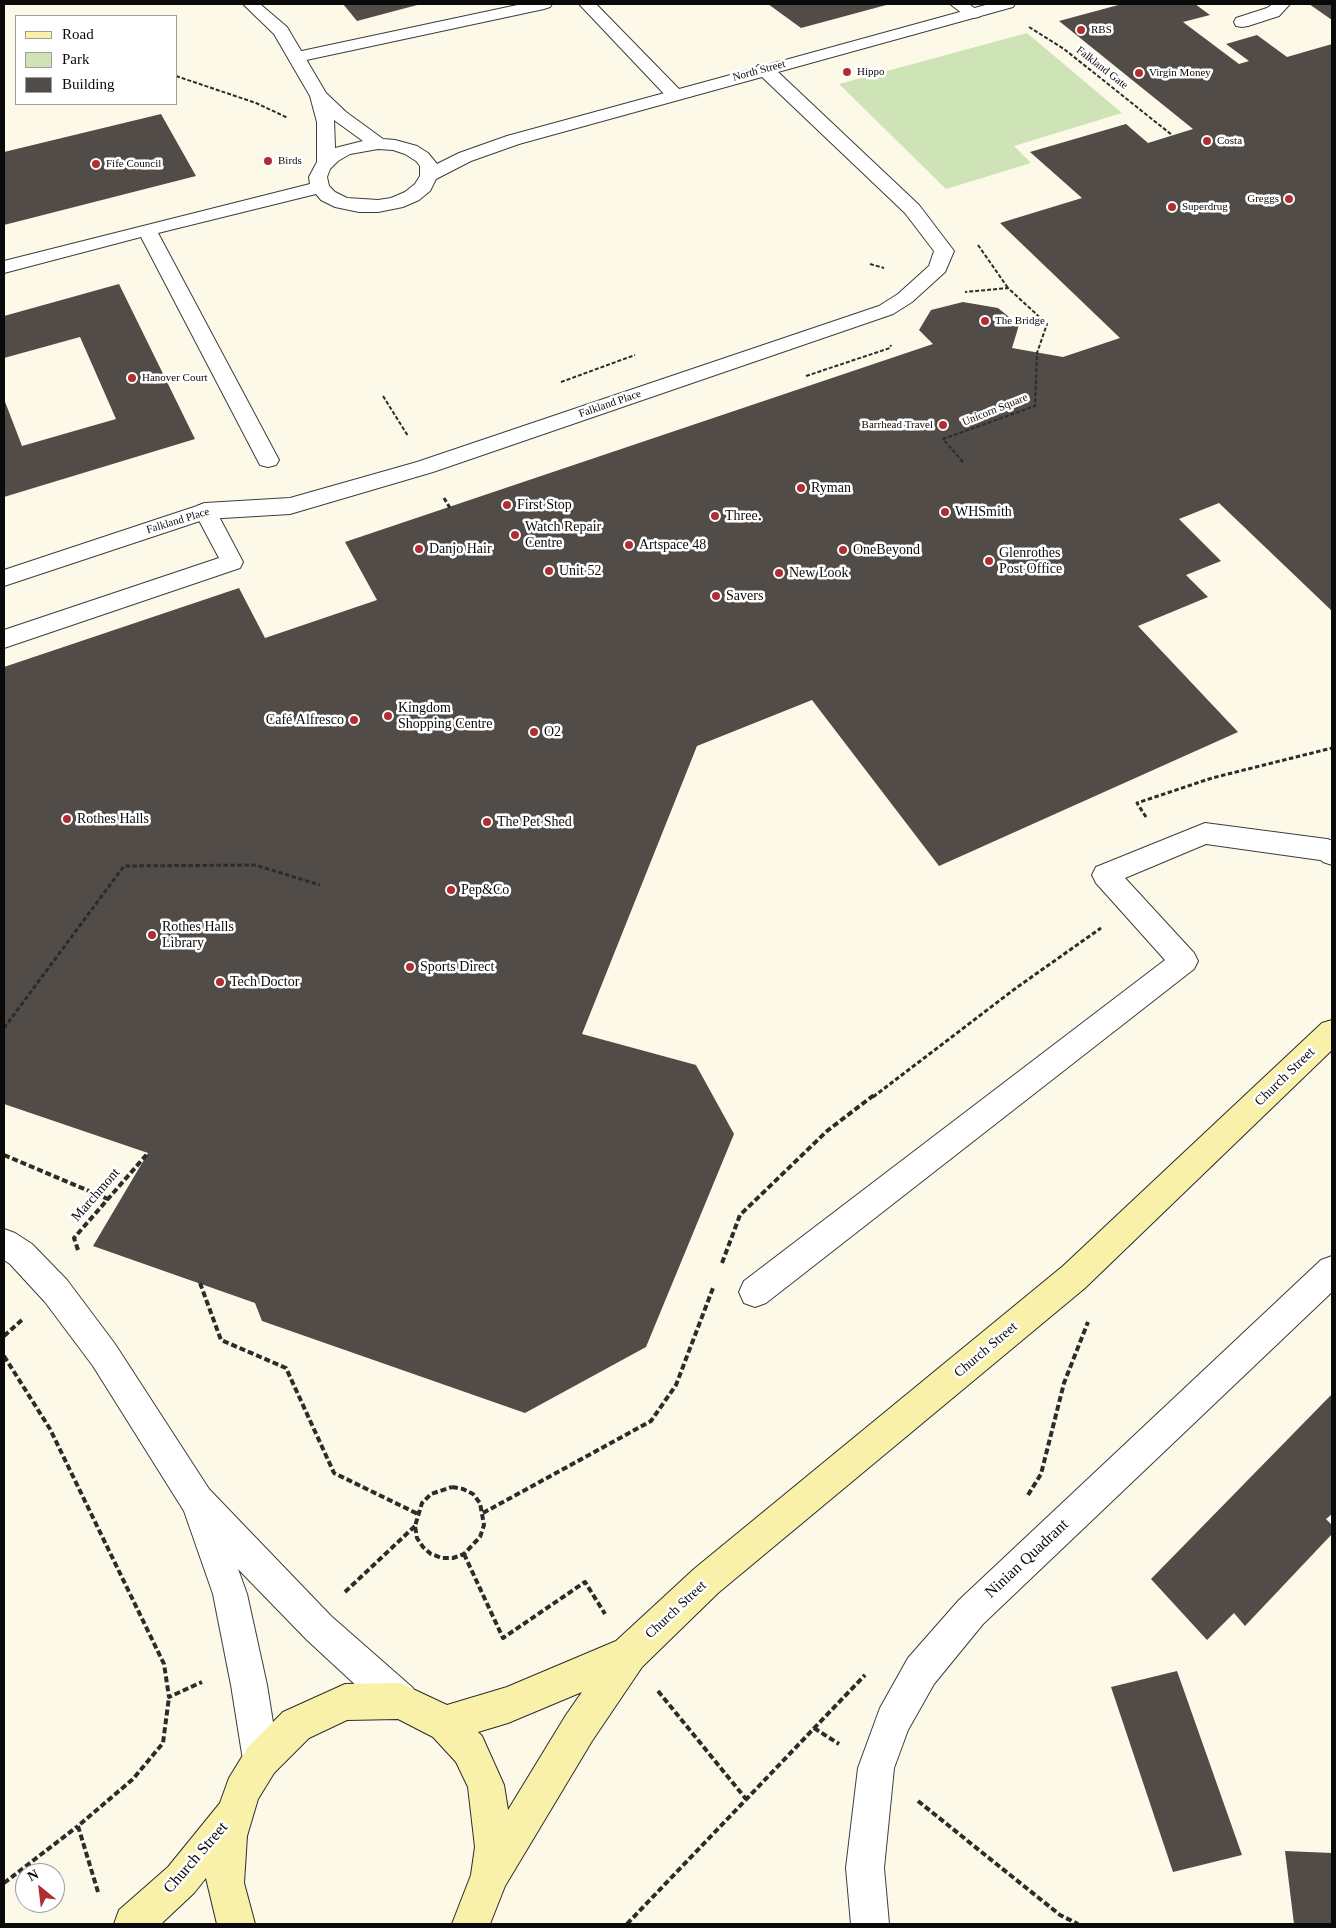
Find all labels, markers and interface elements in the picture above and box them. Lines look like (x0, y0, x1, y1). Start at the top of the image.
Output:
legend (15, 15, 178, 105)
place label: RBS (1091, 23, 1112, 37)
marker: RBS (1075, 24, 1087, 36)
text: Road (62, 26, 94, 42)
street label: Falkland Gate (1074, 44, 1130, 92)
text: Park (62, 51, 90, 67)
street label: North Street (731, 58, 787, 84)
place label: Hippo (857, 65, 884, 79)
marker: Hippo (841, 66, 853, 78)
place label: Virgin Money (1149, 66, 1211, 80)
marker: Virgin Money (1133, 67, 1145, 79)
text: Building (62, 76, 115, 92)
place label: Costa (1217, 134, 1242, 148)
marker: Costa (1201, 135, 1213, 147)
place label: Birds (278, 154, 302, 168)
marker: Birds (262, 155, 274, 167)
place label: Fife Council (106, 157, 161, 171)
marker: Fife Council (90, 158, 102, 170)
place label: Greggs (1247, 192, 1279, 206)
marker: Greggs (1283, 193, 1295, 205)
place label: Superdrug (1182, 200, 1228, 214)
marker: Superdrug (1166, 201, 1178, 213)
place label: The Bridge (995, 314, 1045, 328)
marker: The Bridge (979, 315, 991, 327)
place label: Hanover Court (142, 371, 208, 385)
marker: Hanover Court (126, 372, 138, 384)
street label: Falkland Place (577, 387, 643, 421)
street label: Unicorn Square (960, 391, 1030, 429)
place label: Barrhead Travel (862, 418, 933, 432)
marker: Barrhead Travel (937, 419, 949, 431)
place label: Ryman (811, 480, 851, 496)
marker: Ryman (795, 482, 807, 494)
place label: First Stop (517, 497, 572, 513)
marker: First Stop (501, 499, 513, 511)
place label: WHSmith (955, 504, 1012, 520)
street label: Falkland Place (145, 505, 211, 537)
marker: WHSmith (939, 506, 951, 518)
place label: Three. (725, 508, 761, 524)
marker: Three. (709, 510, 721, 522)
place label: Watch Repair Centre (525, 519, 601, 552)
marker: Watch Repair Centre (509, 529, 521, 541)
place label: Artspace 48 (639, 537, 706, 553)
marker: Artspace 48 (623, 539, 635, 551)
place label: Danjo Hair (429, 541, 492, 557)
place label: OneBeyond (853, 542, 920, 558)
marker: Danjo Hair (413, 543, 425, 555)
marker: OneBeyond (837, 544, 849, 556)
place label: Glenrothes Post Office (999, 545, 1062, 578)
marker: Glenrothes Post Office (983, 555, 995, 567)
place label: Unit 52 (559, 563, 601, 579)
marker: Unit 52 (543, 565, 555, 577)
place label: New Look (789, 565, 848, 581)
marker: New Look (773, 567, 785, 579)
place label: Savers (726, 588, 763, 604)
marker: Savers (710, 590, 722, 602)
place label: Kingdom Shopping Centre (398, 700, 492, 732)
marker: Kingdom Shopping Centre (382, 710, 394, 722)
place label: Café Alfresco (266, 712, 344, 728)
marker: Café Alfresco (348, 714, 360, 726)
place label: O2 (544, 724, 561, 740)
marker: O2 (528, 726, 540, 738)
place label: Rothes Halls (77, 811, 149, 827)
marker: Rothes Halls (61, 813, 73, 825)
place label: The Pet Shed (497, 814, 572, 830)
marker: The Pet Shed (481, 816, 493, 828)
place label: Pep&Co (461, 882, 509, 898)
marker: Pep&Co (445, 884, 457, 896)
place label: Rothes Halls Library (162, 919, 234, 952)
marker: Rothes Halls Library (146, 929, 158, 941)
place label: Sports Direct (420, 959, 494, 975)
marker: Sports Direct (404, 961, 416, 973)
place label: Tech Doctor (230, 974, 299, 990)
marker: Tech Doctor (214, 976, 226, 988)
street label: Church Street (1251, 1044, 1319, 1110)
street label: Marchmont (68, 1165, 124, 1225)
street label: Church Street (951, 1319, 1021, 1381)
street label: Ninian Quadrant (981, 1515, 1073, 1603)
street label: Church Street (642, 1577, 710, 1643)
street label: Church Street (160, 1818, 232, 1898)
north arrow (15, 1863, 65, 1913)
text: N (25, 1866, 41, 1884)

